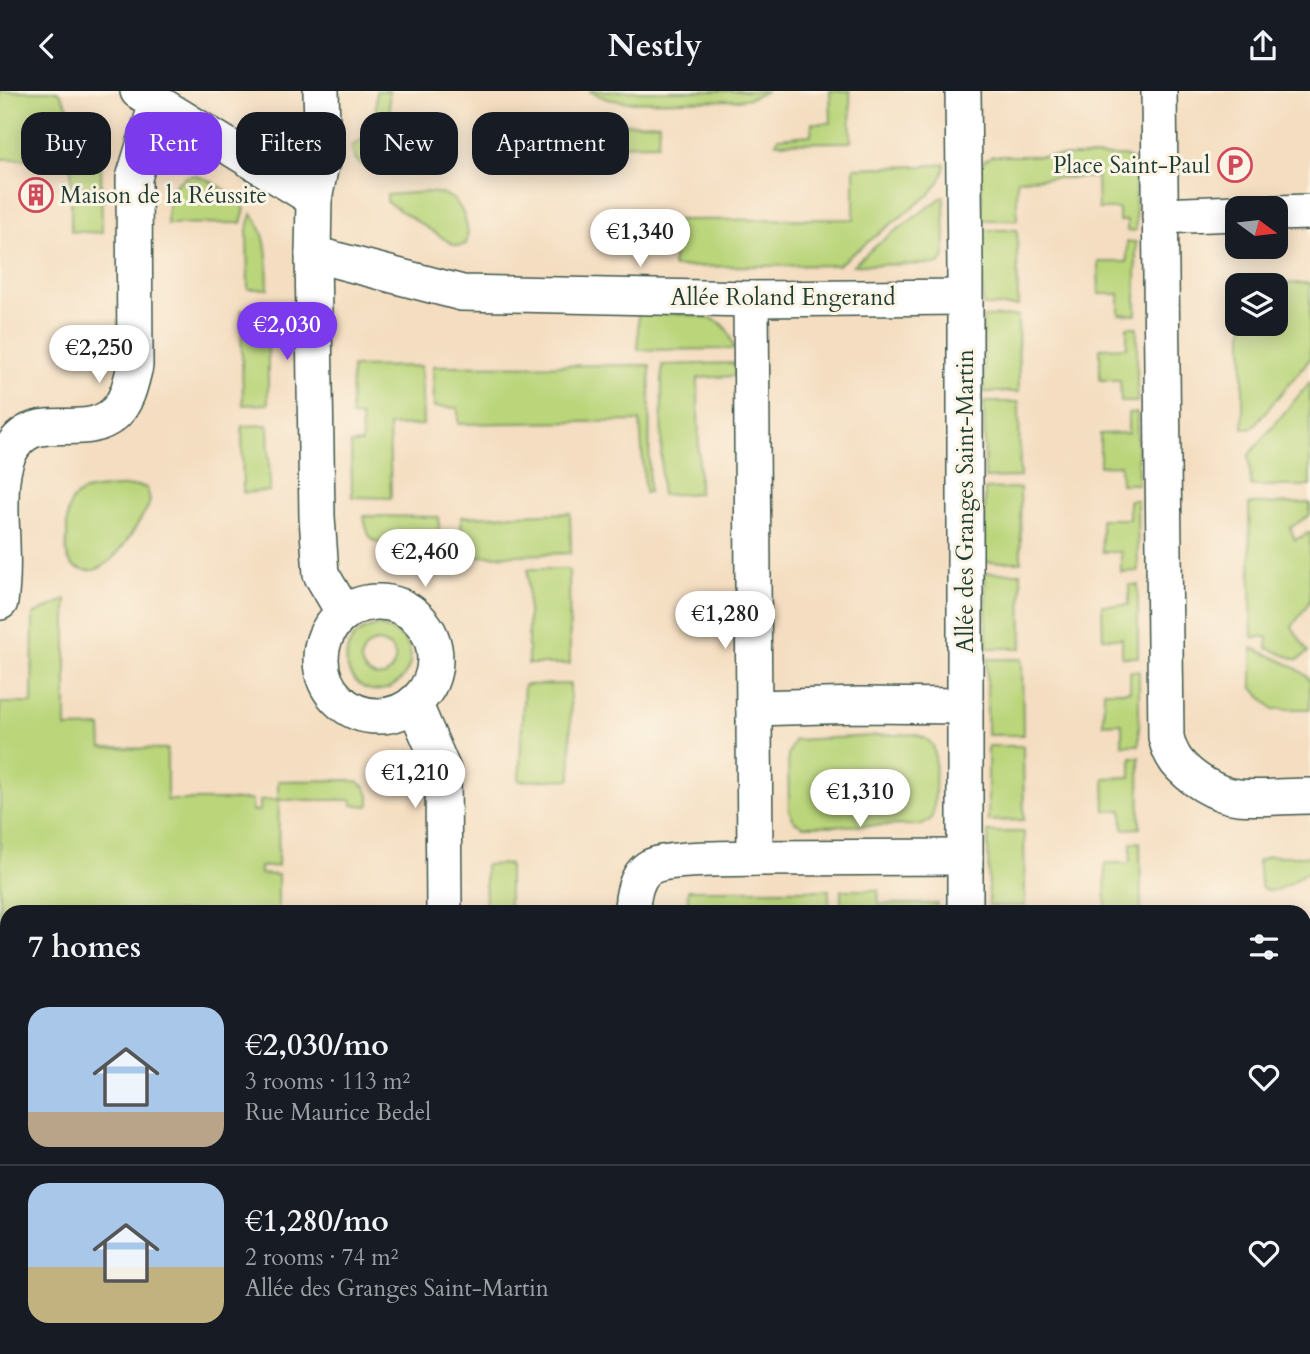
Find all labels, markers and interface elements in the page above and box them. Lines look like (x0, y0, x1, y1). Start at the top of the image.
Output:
text: Nestly (608, 24, 702, 68)
icon: back (28, 27, 66, 65)
icon: share (1244, 27, 1282, 65)
chip: Buy (21, 112, 111, 175)
chip: Rent (125, 112, 222, 175)
chip: Filters (236, 112, 346, 175)
chip: New (360, 112, 458, 175)
chip: Apartment (472, 112, 629, 175)
parking icon: Place Saint-Paul (1216, 146, 1254, 184)
place label: Place Saint-Paul (1053, 150, 1210, 181)
building icon: Maison de la Réussite (17, 176, 55, 214)
place label: Maison de la Réussite (60, 180, 267, 211)
north arrow (1225, 196, 1288, 259)
map controls (1225, 196, 1288, 336)
pin: €1,340 (583, 209, 697, 269)
text: €1,340 (606, 216, 674, 247)
button: layers (1225, 273, 1288, 336)
street label: Allée Roland Engerand (670, 282, 896, 313)
pin: €2,030 (230, 303, 344, 362)
text: €2,030 (253, 309, 321, 340)
pin: €2,250 (42, 325, 156, 385)
text: €2,250 (65, 332, 133, 363)
street label: Allée des Granges Saint-Martin (950, 349, 981, 653)
pin: €2,460 (368, 529, 482, 589)
text: €2,460 (391, 536, 459, 567)
pin: €1,280 (668, 591, 782, 651)
text: €1,280 (691, 598, 759, 629)
pin: €1,210 (358, 751, 472, 810)
text: €1,210 (381, 757, 449, 788)
pin: €1,310 (803, 769, 917, 829)
text: €1,310 (826, 776, 894, 807)
text: 7 homes (28, 927, 141, 968)
icon: filters (1245, 928, 1283, 966)
text: €2,030/mo (245, 1025, 389, 1066)
icon: home (84, 1035, 168, 1119)
icon: heart (1245, 1058, 1283, 1096)
text: 3 rooms · 113 m² (245, 1066, 410, 1097)
text: Rue Maurice Bedel (245, 1097, 431, 1128)
text: €1,280/mo (245, 1201, 389, 1242)
icon: home (84, 1211, 168, 1295)
icon: heart (1245, 1234, 1283, 1272)
text: 2 rooms · 74 m² (245, 1242, 398, 1273)
text: Allée des Granges Saint-Martin (245, 1273, 549, 1304)

